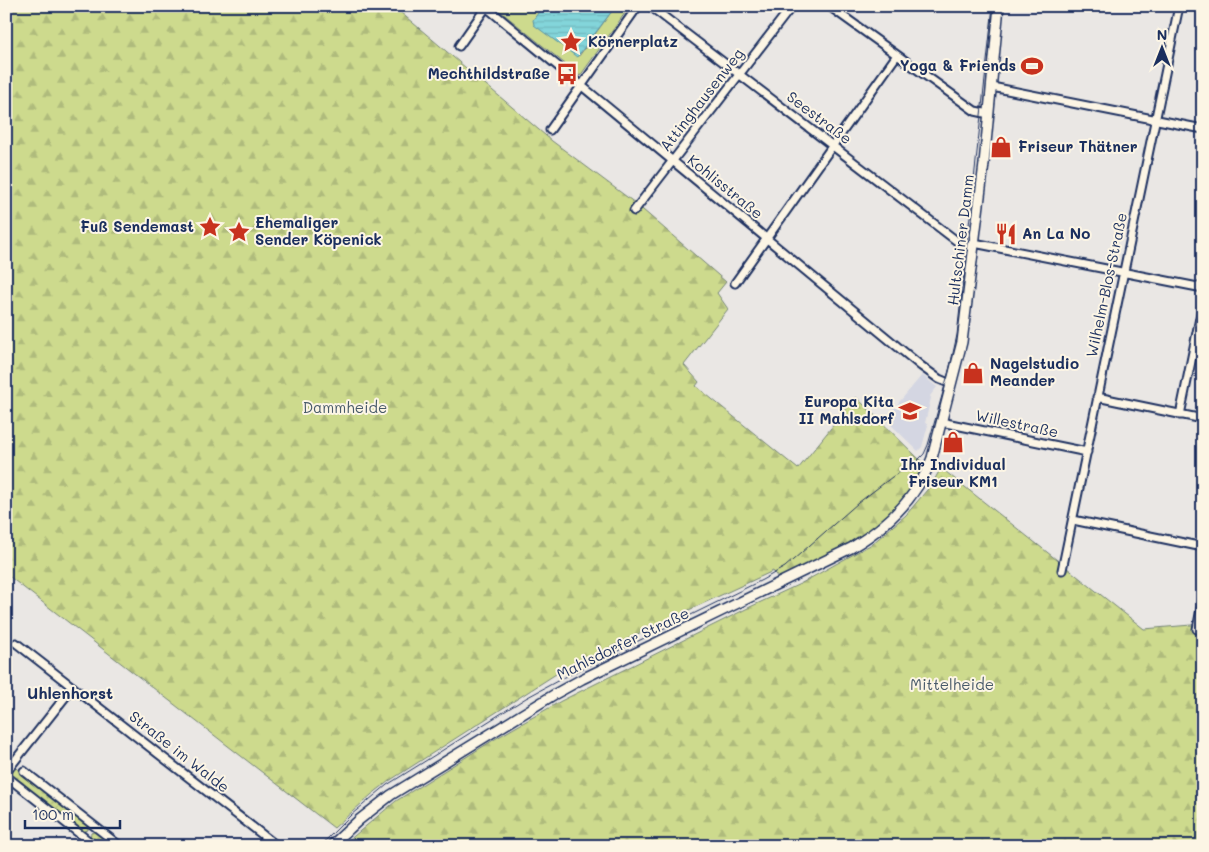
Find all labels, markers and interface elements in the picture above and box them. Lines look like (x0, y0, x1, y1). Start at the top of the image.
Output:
north arrow (1136, 22, 1186, 72)
text: N (1157, 25, 1167, 44)
place icon: Körnerplatz (558, 29, 584, 55)
place label: Körnerplatz (588, 31, 679, 51)
street label: Attinghausenweg (655, 43, 748, 155)
sports icon: Yoga & Friends (1019, 53, 1045, 79)
place label: Yoga & Friends (900, 55, 1016, 75)
bus stop icon: Mechthildstraße (554, 61, 580, 87)
place label: Mechthildstraße (428, 63, 550, 83)
street label: Seestraße (783, 86, 856, 148)
shop icon: Friseur Thätner (988, 134, 1014, 160)
place label: Friseur Thätner (1018, 136, 1138, 156)
street label: Kohlisstraße (684, 150, 768, 223)
street label: Hultschiner Damm (942, 173, 978, 307)
street label: Wilhelm-Blos-Straße (1081, 211, 1131, 359)
place label: Ehemaliger Sender Köpenick (255, 212, 382, 249)
place icon: Fuß Sendemast (197, 214, 223, 240)
place label: Fuß Sendemast (80, 216, 194, 236)
place icon: Ehemaliger Sender Köpenick (226, 219, 252, 245)
restaurant icon: An La No (993, 221, 1019, 247)
place label: An La No (1022, 223, 1090, 243)
place label: Nagelstudio Meander (990, 353, 1079, 390)
shop icon: Nagelstudio Meander (960, 360, 986, 386)
place label: Europa Kita II Mahlsdorf (799, 391, 895, 428)
park label: Dammheide (303, 397, 387, 417)
school or university icon: Europa Kita II Mahlsdorf (897, 398, 923, 424)
street label: Willestraße (974, 404, 1060, 442)
shop icon: Ihr Individual Friseur KM1 (940, 429, 966, 455)
place label: Ihr Individual Friseur KM1 (901, 454, 1005, 491)
street label: Mahlsdorfer Straße (553, 602, 692, 684)
park label: Mittelheide (910, 674, 994, 694)
district label: Uhlenhorst (27, 682, 113, 703)
street label: Straße im Walde (125, 706, 234, 797)
scale bar (25, 797, 120, 829)
text: 100 m (32, 804, 74, 824)

